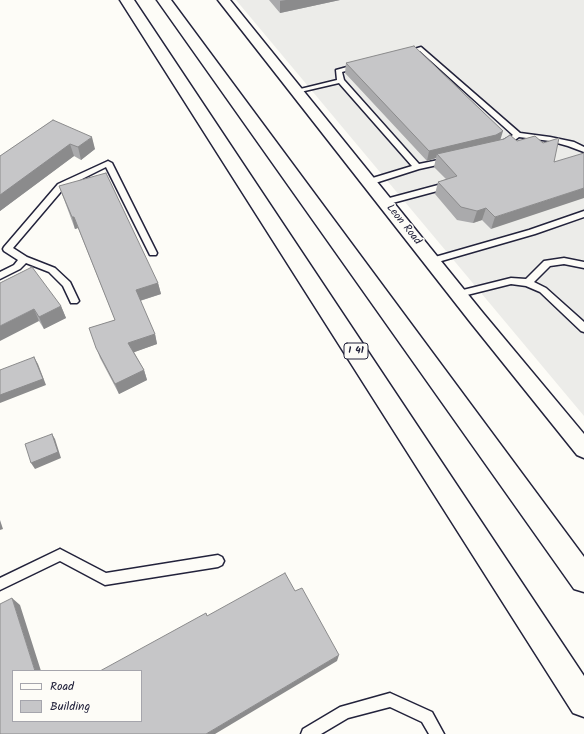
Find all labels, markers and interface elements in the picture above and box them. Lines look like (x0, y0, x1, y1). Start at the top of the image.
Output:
street label: Leon Road (383, 202, 423, 248)
road number: I 41 (344, 343, 368, 359)
legend (12, 670, 142, 722)
text: Road (50, 677, 74, 696)
text: Building (50, 697, 90, 716)

